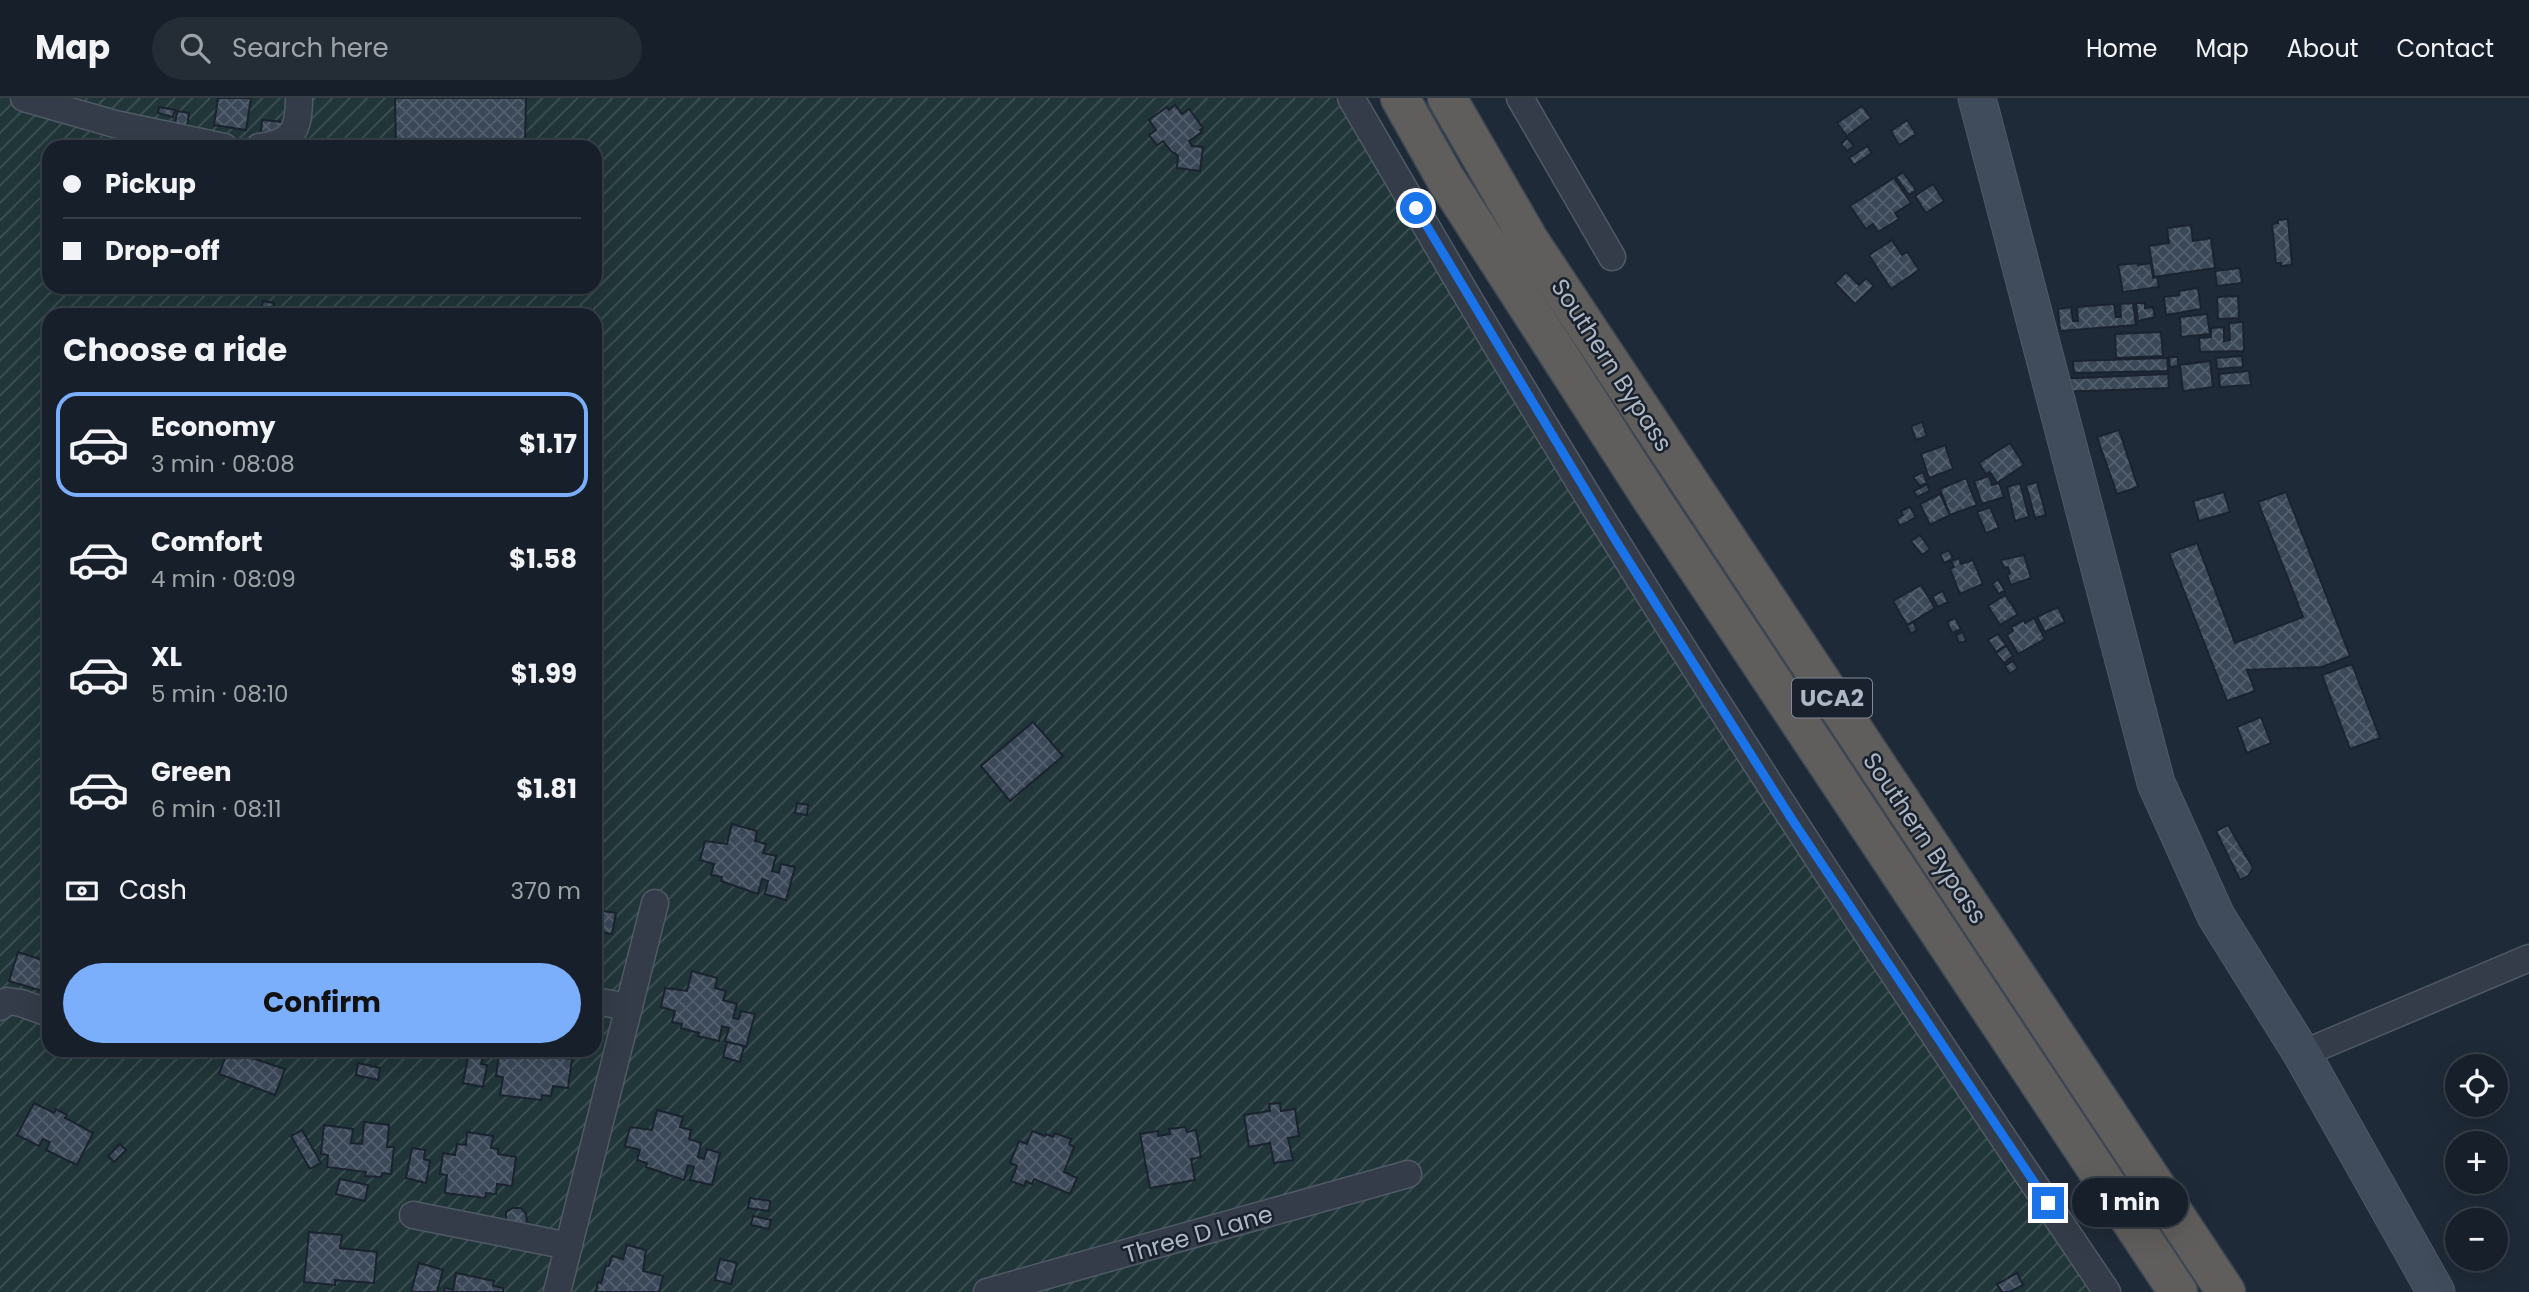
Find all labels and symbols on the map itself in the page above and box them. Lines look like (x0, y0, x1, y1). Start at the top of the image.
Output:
route start (1400, 192, 1432, 224)
street label: Southern Bypass (1544, 272, 1680, 458)
road number: UCA2 (1792, 678, 1872, 718)
street label: Southern Bypass (1855, 746, 1995, 930)
callout: 1 min (2072, 1178, 2188, 1228)
route end (2032, 1187, 2064, 1219)
street label: Three D Lane (1120, 1197, 1276, 1271)

